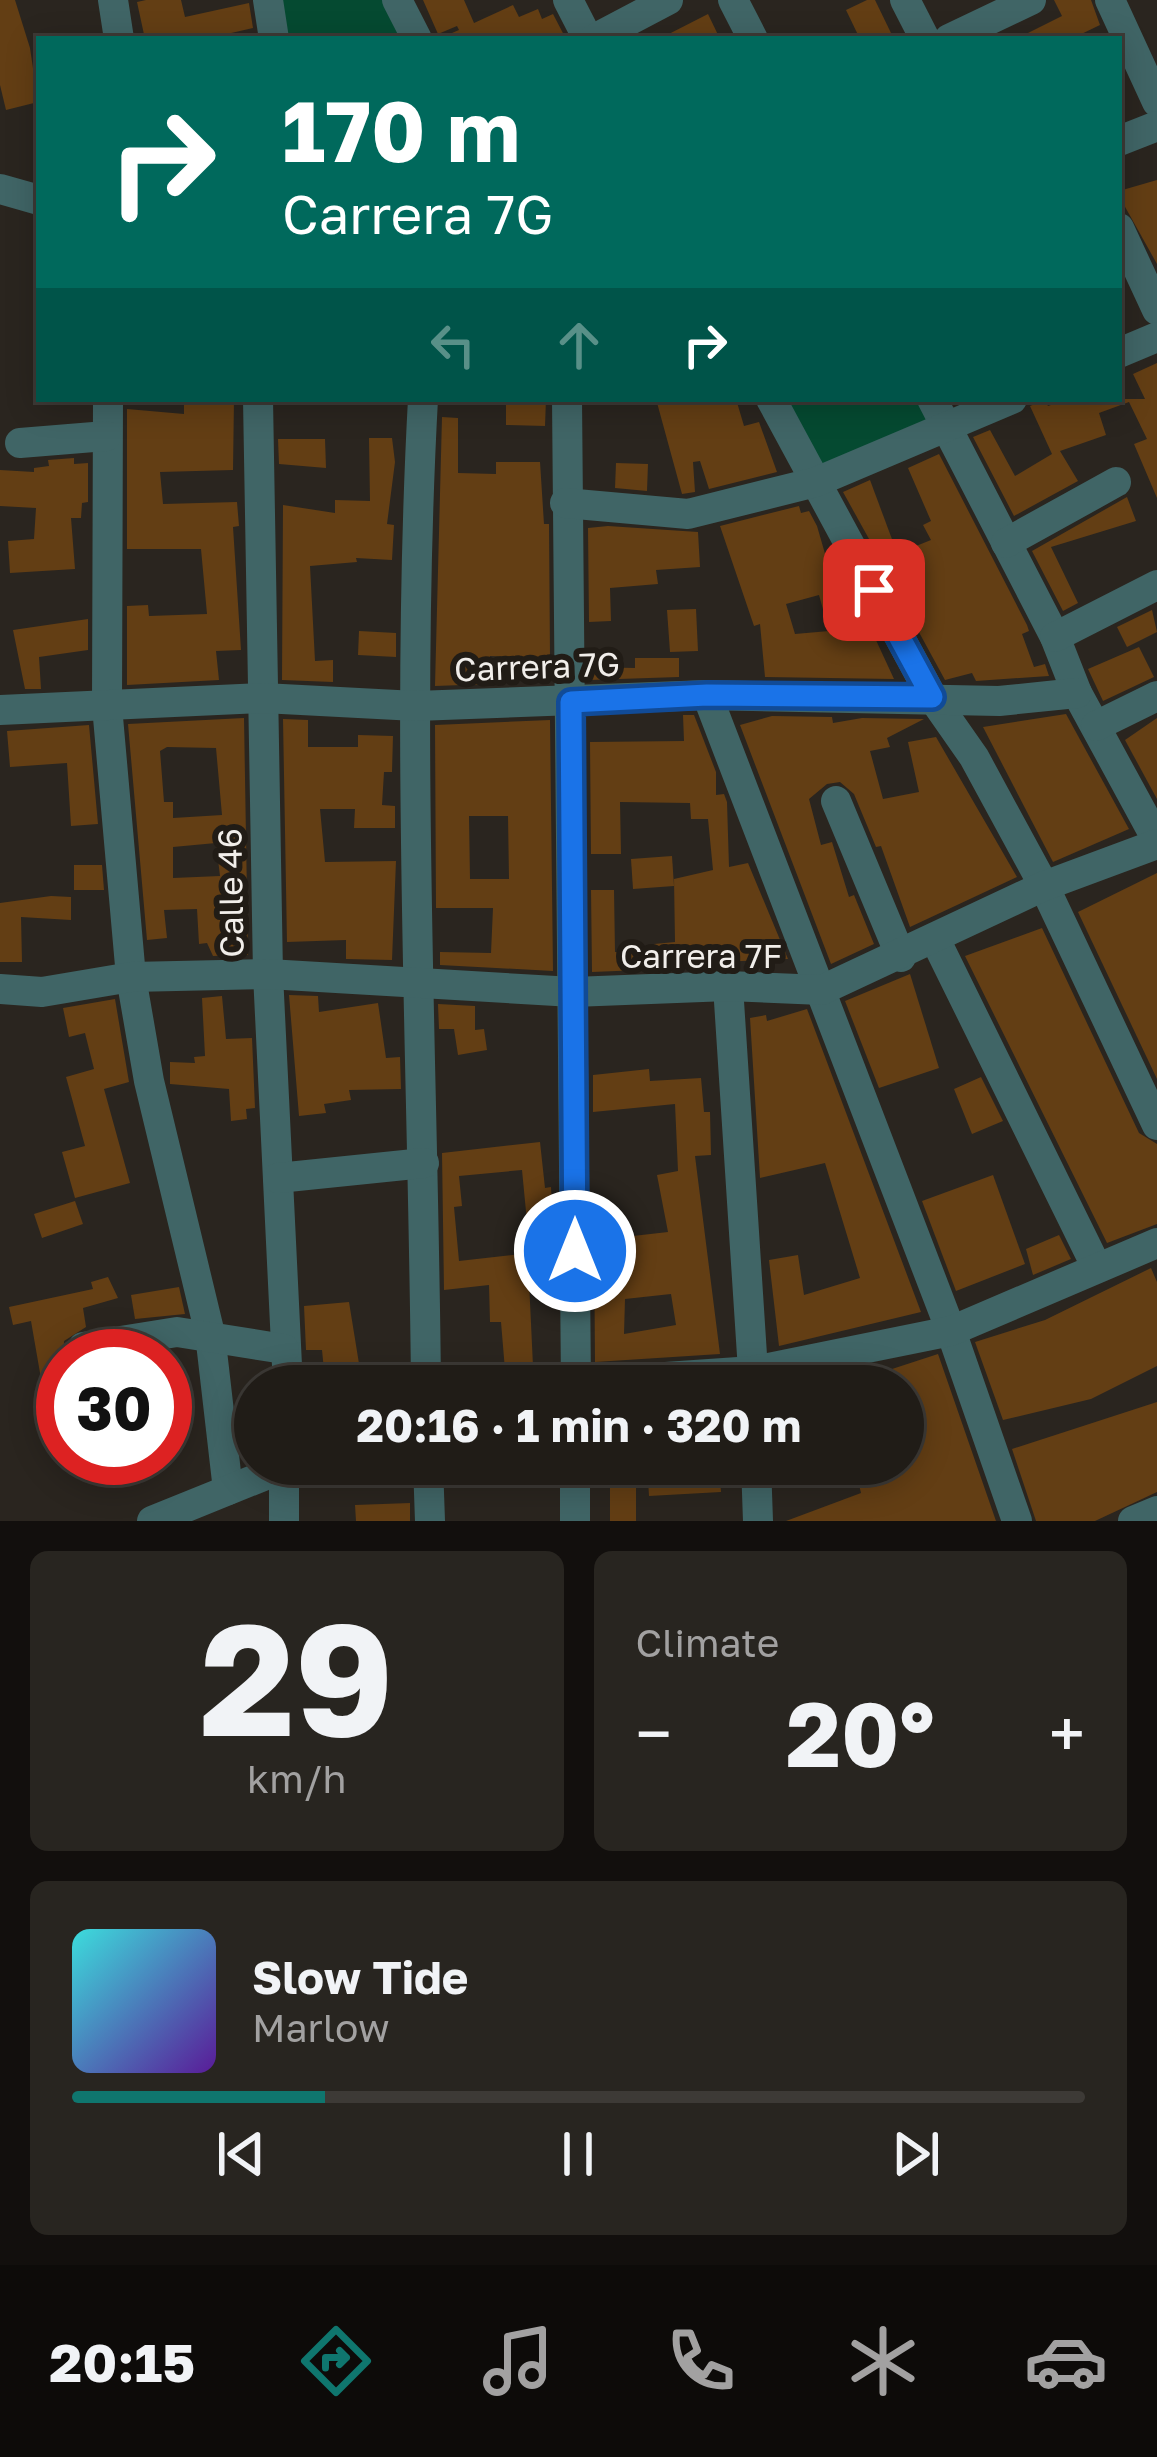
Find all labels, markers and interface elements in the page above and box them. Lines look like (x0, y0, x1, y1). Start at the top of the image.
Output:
text: 170 m (282, 80, 520, 180)
icon: right (84, 84, 240, 240)
text: Carrera 7G (282, 181, 553, 246)
icon: left (420, 312, 486, 378)
icon: ahead (546, 312, 612, 378)
icon: right (672, 312, 738, 378)
pin (823, 539, 925, 641)
icon: arrive (841, 557, 907, 623)
street label: Carrera 7G (453, 644, 621, 688)
street label: Calle 46 (209, 828, 251, 958)
street label: Carrera 7F (620, 936, 782, 975)
position arrow (512, 1188, 638, 1314)
speed limit sign: 30 (36, 1329, 192, 1485)
text: 20:16 · 1 min · 320 m (357, 1398, 801, 1452)
text: 29 (200, 1583, 394, 1770)
text: Climate (636, 1619, 779, 1666)
text: 20° (786, 1679, 935, 1787)
text: − (636, 1693, 672, 1773)
text: + (1049, 1693, 1085, 1773)
text: km/h (247, 1755, 346, 1802)
text: Slow Tide (252, 1950, 468, 2004)
text: Marlow (252, 2004, 389, 2051)
icon: previous (208, 2121, 274, 2187)
icon: pause (545, 2121, 611, 2187)
icon: next (883, 2121, 949, 2187)
icon: directions (294, 2319, 378, 2403)
icon: music (476, 2319, 560, 2403)
icon: phone (659, 2319, 743, 2403)
icon: climate (841, 2319, 925, 2403)
icon: car (1024, 2319, 1108, 2403)
text: 20:15 (49, 2329, 195, 2394)

